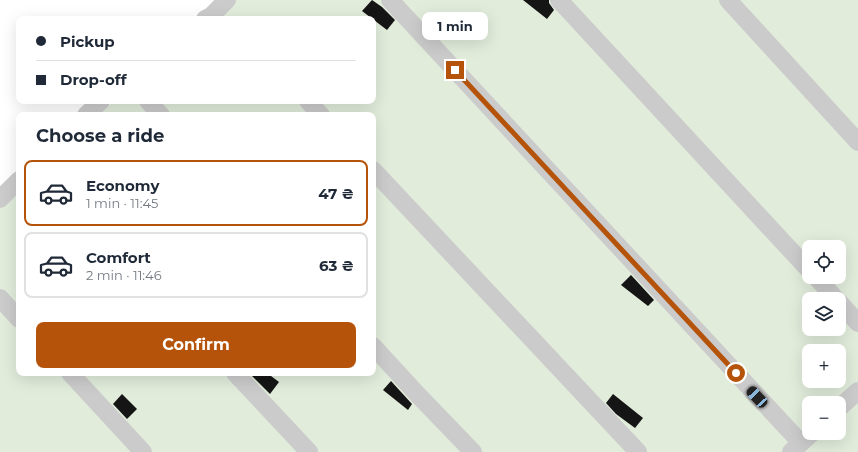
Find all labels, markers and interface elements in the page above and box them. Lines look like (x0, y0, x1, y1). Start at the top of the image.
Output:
callout: 1 min (422, 12, 488, 40)
text: 1 min (437, 18, 473, 34)
text: Pickup (60, 32, 115, 51)
route end (446, 61, 464, 79)
text: Drop-off (60, 70, 127, 89)
text: Choose a ride (36, 125, 164, 147)
icon: car (38, 175, 74, 211)
text: Economy (86, 176, 159, 195)
text: 47 ₴ (318, 184, 354, 203)
text: 1 min · 11:45 (86, 195, 158, 211)
map controls (802, 240, 846, 440)
button: locate (802, 240, 846, 284)
icon: car (38, 247, 74, 283)
text: Comfort (86, 248, 151, 267)
text: 63 ₴ (319, 256, 354, 275)
text: 2 min · 11:46 (86, 267, 162, 283)
button: layers (802, 292, 846, 336)
button: Confirm (36, 322, 356, 368)
button: + (802, 344, 846, 388)
route start (727, 364, 745, 382)
car (744, 384, 770, 410)
button: − (802, 396, 846, 440)

